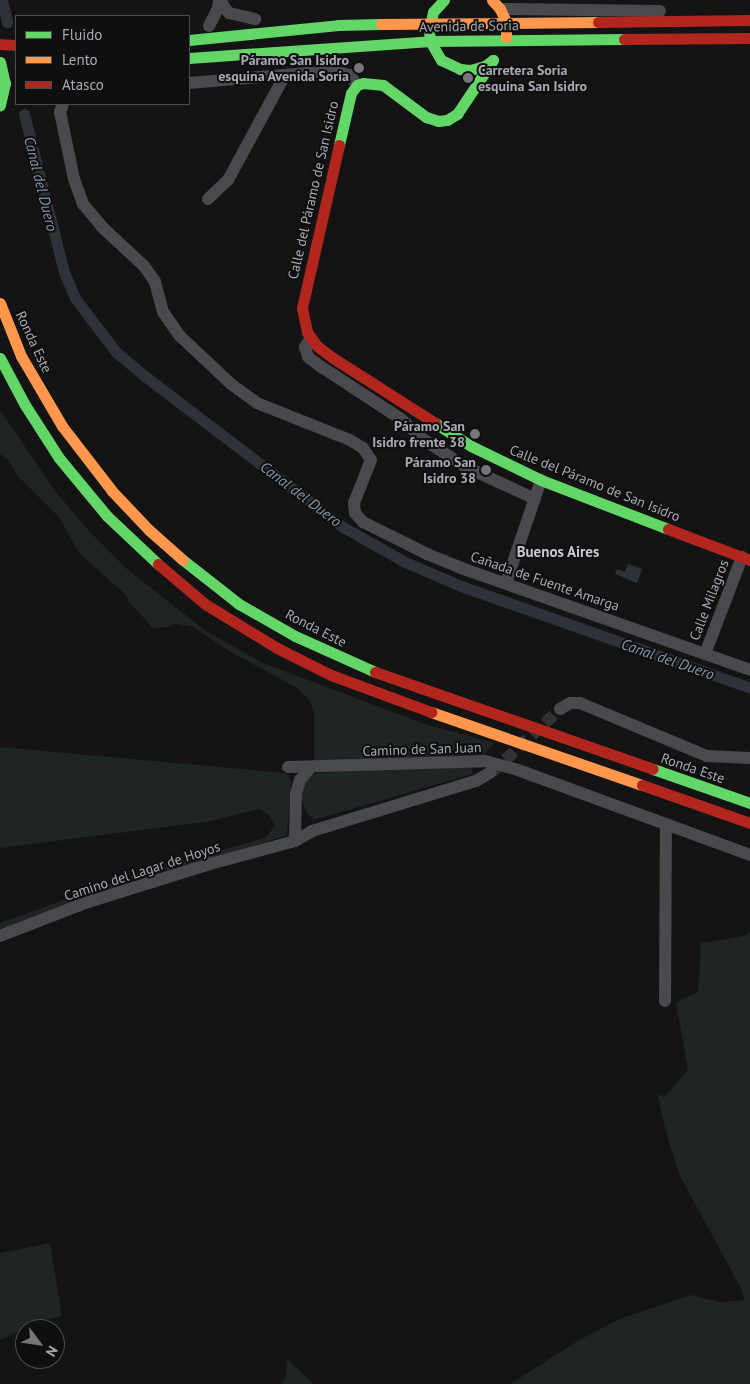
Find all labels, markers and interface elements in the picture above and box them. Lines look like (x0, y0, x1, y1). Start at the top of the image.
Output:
legend (15, 15, 190, 105)
street label: Avenida de Soria (419, 17, 519, 35)
text: Fluido (62, 25, 102, 44)
text: Lento (62, 50, 98, 69)
place label: Páramo San Isidro esquina Avenida Soria (218, 52, 349, 84)
marker: Páramo San Isidro esquina Avenida Soria (353, 62, 365, 74)
place label: Carretera Soria esquina San Isidro (478, 62, 587, 94)
marker: Carretera Soria esquina San Isidro (462, 72, 474, 84)
text: Atasco (62, 75, 104, 94)
street label: Calle del Páramo de San Isidro (284, 99, 342, 281)
water label: Canal del Duero (21, 135, 61, 233)
street label: Ronda Este (12, 308, 56, 376)
place label: Páramo San Isidro frente 38 (372, 418, 465, 451)
marker: Páramo San Isidro frente 38 (469, 428, 481, 440)
street label: Calle del Páramo de San Isidro (507, 441, 683, 525)
place label: Páramo San Isidro 38 (405, 454, 476, 487)
water label: Canal del Duero (257, 458, 345, 530)
marker: Páramo San Isidro 38 (480, 464, 492, 476)
district label: Buenos Aires (516, 543, 600, 561)
street label: Cañada de Fuente Amarga (468, 548, 622, 614)
street label: Calle Milagros (686, 557, 732, 643)
street label: Ronda Este (283, 606, 349, 650)
water label: Canal del Duero (619, 635, 717, 683)
street label: Camino de San Juan (362, 739, 482, 759)
street label: Ronda Este (659, 749, 727, 787)
street label: Camino del Lagar de Hoyos (62, 838, 222, 904)
north arrow (15, 1319, 65, 1369)
text: N (42, 1343, 62, 1360)

